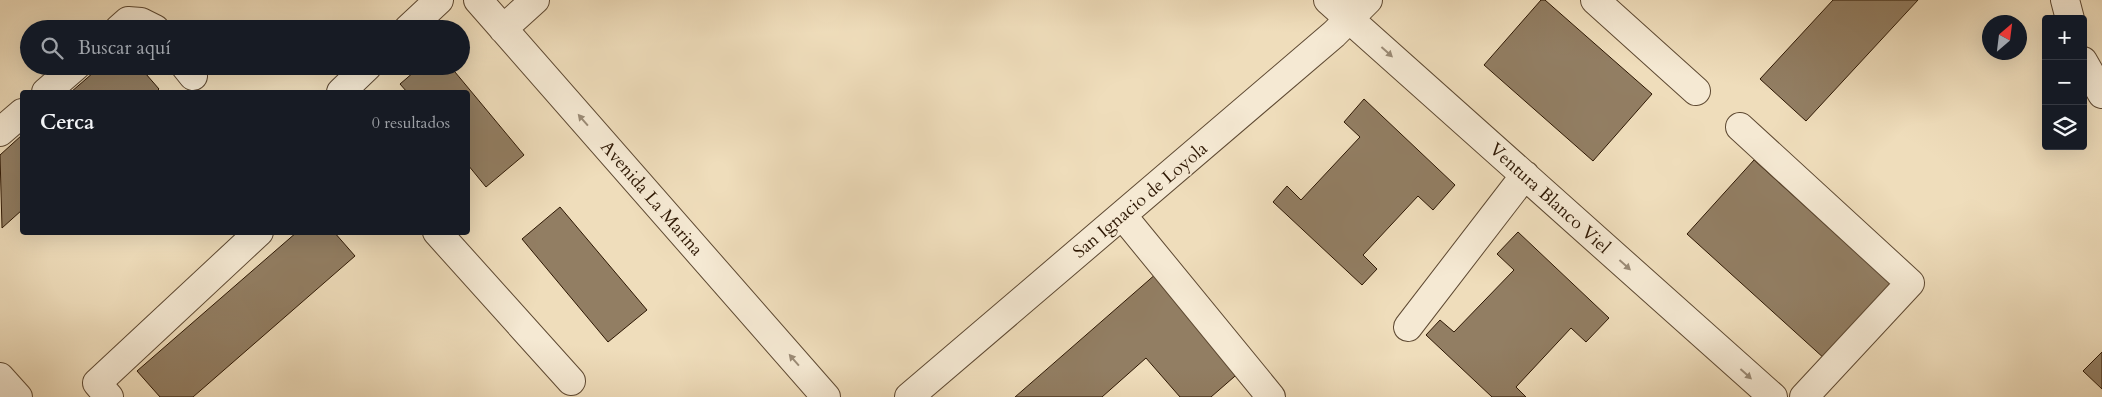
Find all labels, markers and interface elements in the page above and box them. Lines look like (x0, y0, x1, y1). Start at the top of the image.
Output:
north arrow (1982, 15, 2027, 60)
map controls (2042, 15, 2087, 150)
button: + (2042, 15, 2087, 60)
search box (20, 20, 470, 75)
icon: search (38, 34, 66, 62)
text: Buscar aquí (78, 35, 171, 61)
one-way arrow (1380, 46, 1392, 58)
button: − (2042, 60, 2087, 105)
button: layers (2042, 105, 2087, 150)
text: Cerca (40, 108, 94, 137)
text: 0 resultados (372, 112, 450, 134)
one-way arrow (578, 114, 589, 126)
street label: Avenida La Marina (594, 135, 709, 262)
street label: San Ignacio de Loyola (1068, 136, 1213, 264)
street label: Ventura Blanco Viel (1484, 137, 1616, 260)
one-way arrow (1619, 260, 1632, 271)
one-way arrow (788, 355, 800, 367)
one-way arrow (1740, 368, 1753, 379)

